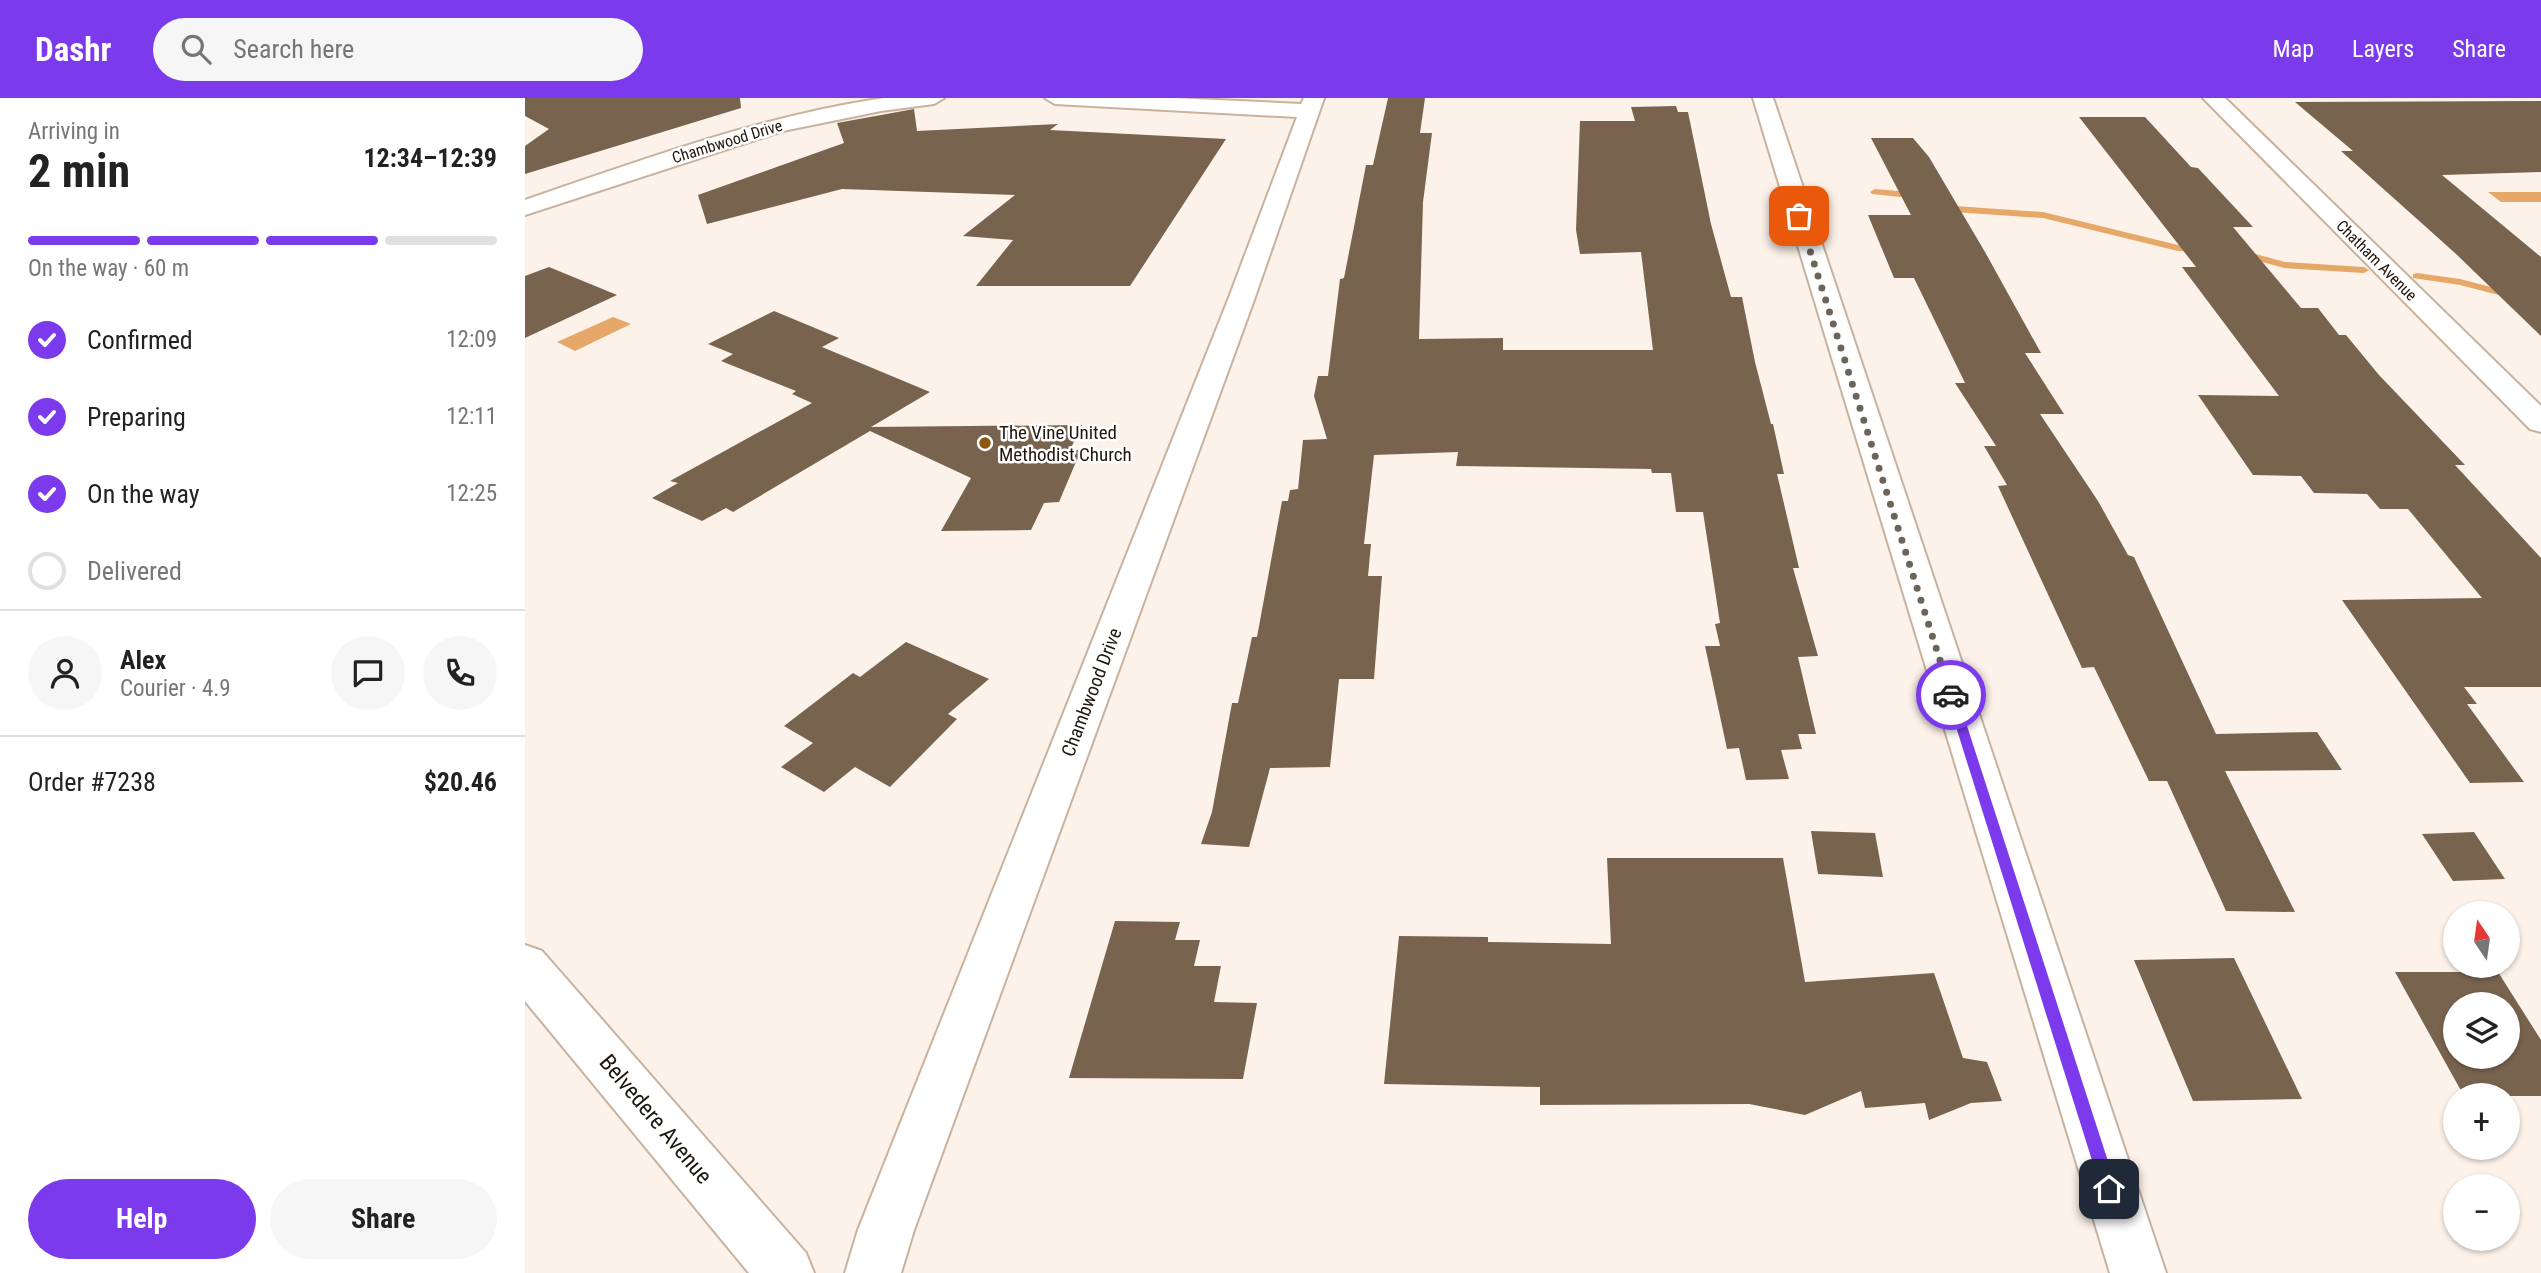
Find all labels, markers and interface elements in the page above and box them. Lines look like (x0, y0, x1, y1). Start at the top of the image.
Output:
search box (153, 18, 643, 81)
text: Dashr (35, 30, 111, 69)
icon: search (177, 30, 215, 68)
text: Search here (233, 34, 354, 64)
text: Map (2273, 35, 2314, 63)
text: Layers (2352, 35, 2414, 63)
text: Share (2452, 35, 2506, 63)
street label: Chambwood Drive (670, 116, 785, 167)
text: Arriving in (28, 118, 120, 145)
text: 12:34–12:39 (363, 143, 497, 173)
text: 2 min (28, 144, 130, 198)
pin (1769, 186, 1829, 246)
icon: bag (1780, 197, 1818, 235)
street label: Chatham Avenue (2332, 216, 2421, 305)
text: On the way · 60 m (28, 255, 189, 282)
icon: check (28, 321, 66, 359)
text: Confirmed (87, 325, 193, 355)
text: 12:09 (446, 326, 497, 353)
icon: check (28, 398, 66, 436)
text: Preparing (87, 402, 186, 432)
text: 12:11 (446, 403, 497, 430)
place label: The Vine United Methodist Church (999, 421, 1132, 466)
marker: The Vine United Methodist Church (977, 435, 993, 451)
icon: check (28, 475, 66, 513)
text: On the way (87, 479, 200, 509)
text: 12:25 (446, 480, 497, 507)
text: Delivered (87, 556, 182, 586)
street label: Chambwood Drive (1056, 625, 1127, 760)
button: person (28, 636, 102, 710)
button: chat (331, 636, 405, 710)
button: phone (423, 636, 497, 710)
text: Alex (120, 645, 166, 675)
courier (1916, 660, 1986, 730)
text: Courier · 4.9 (120, 675, 231, 702)
icon: car (1932, 676, 1970, 714)
text: Order #7238 (28, 767, 156, 797)
text: $20.46 (424, 767, 497, 797)
north arrow (2443, 901, 2520, 978)
map controls (2443, 901, 2520, 1251)
button: layers (2443, 992, 2520, 1069)
street label: Belvedere Avenue (594, 1049, 717, 1189)
button: + (2443, 1083, 2520, 1160)
pin (2079, 1159, 2139, 1219)
icon: home (2090, 1170, 2128, 1208)
button: − (2443, 1174, 2520, 1251)
button: Help (28, 1179, 256, 1259)
button: Share (270, 1179, 497, 1259)

